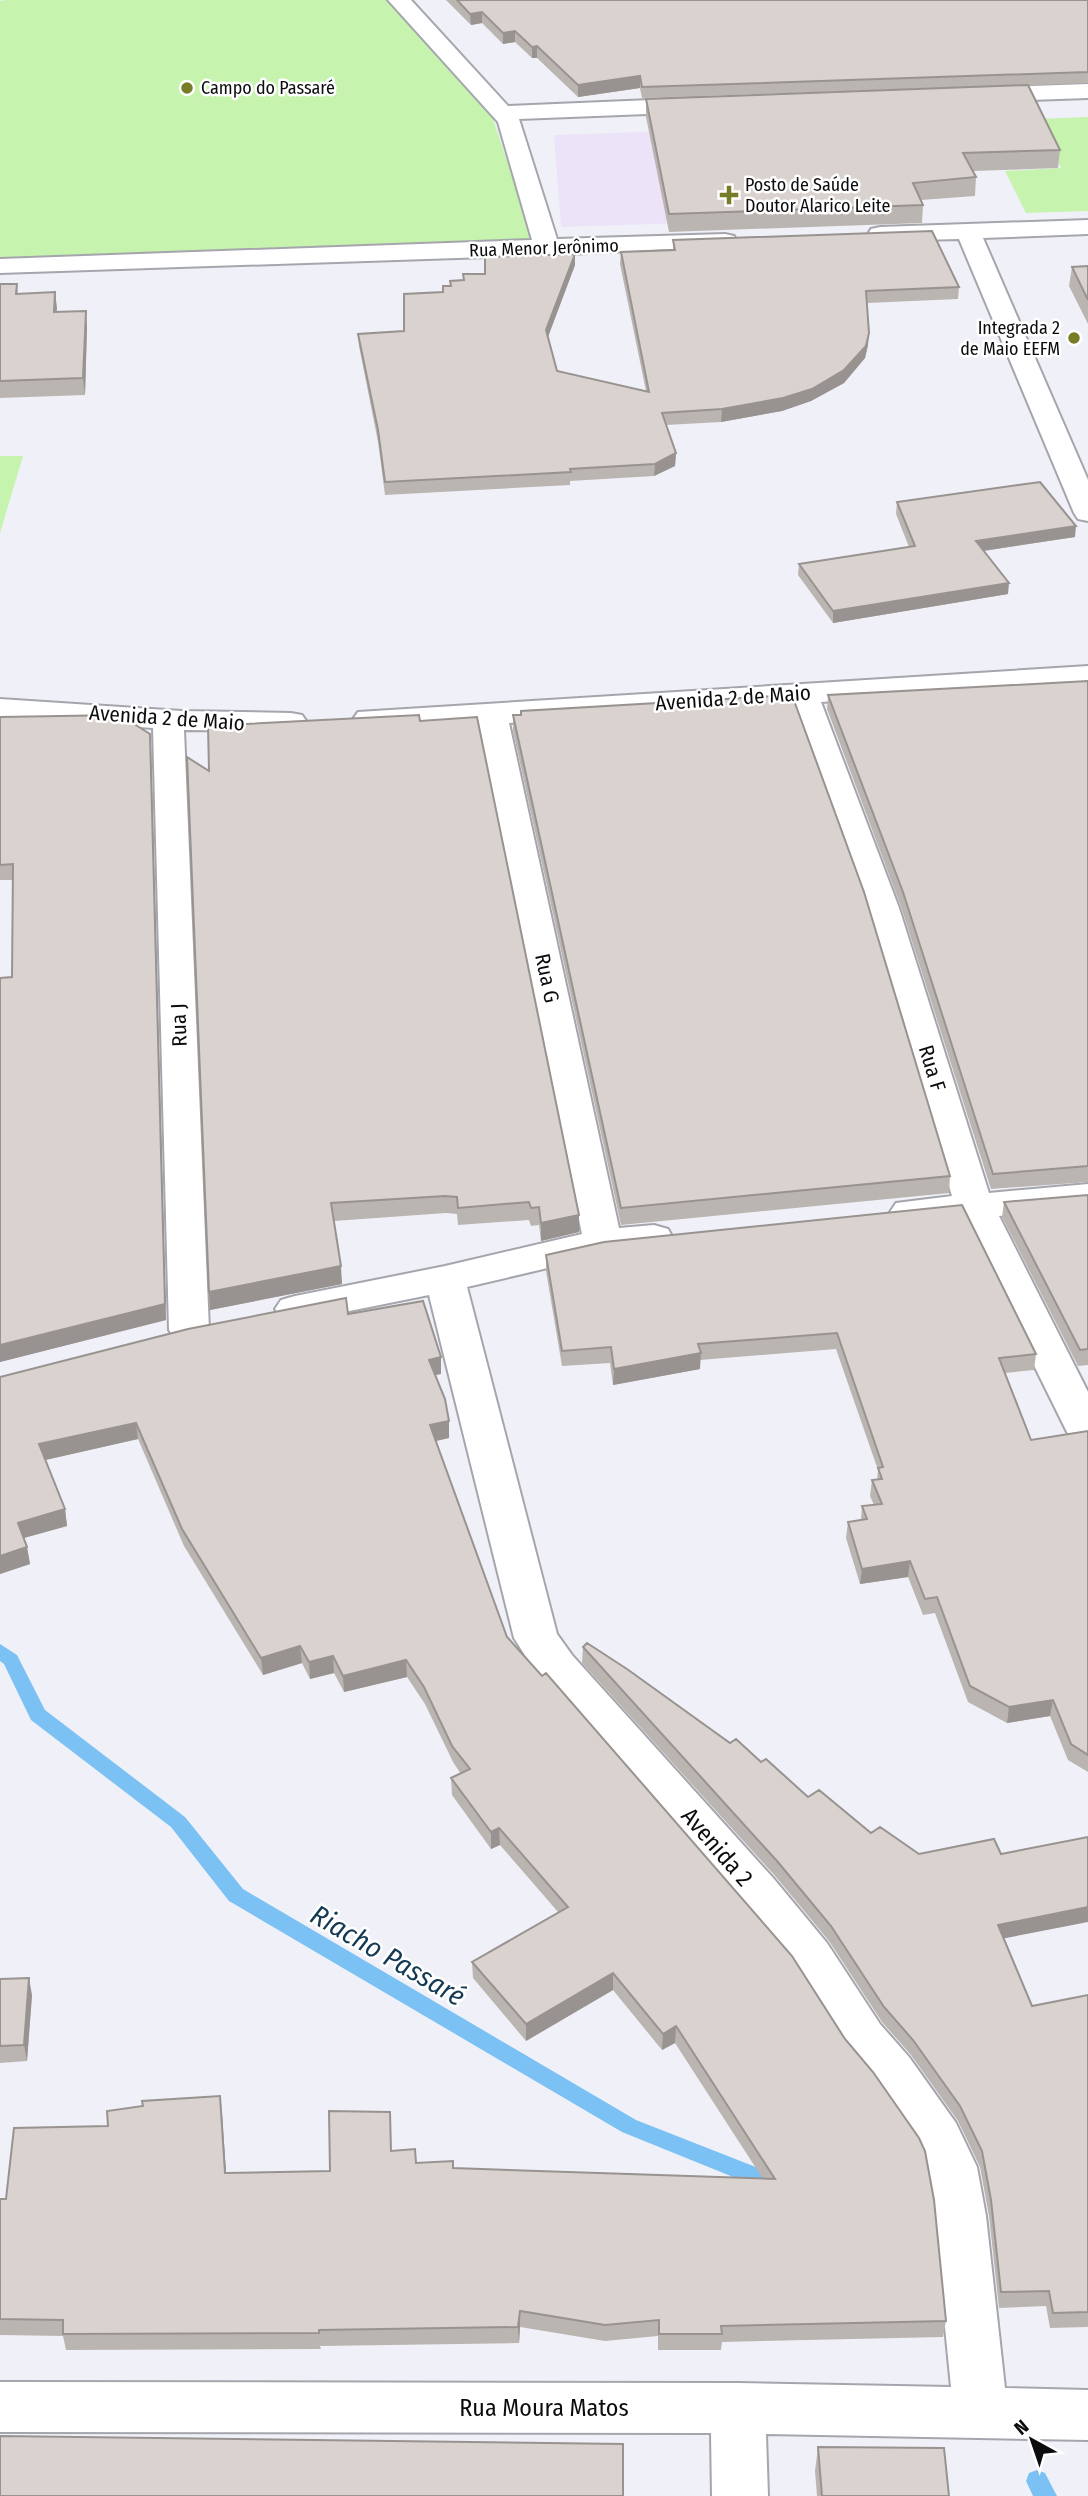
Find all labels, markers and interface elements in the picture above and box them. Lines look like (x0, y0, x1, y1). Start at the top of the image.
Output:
place label: Campo do Passaré (201, 77, 335, 99)
marker: Campo do Passaré (179, 80, 195, 96)
place label: Posto de Saúde Doutor Alarico Leite (745, 174, 890, 217)
marker: Posto de Saúde Doutor Alarico Leite (719, 185, 739, 205)
street label: Rua Menor Jerônimo (469, 234, 619, 262)
place label: Integrada 2 de Maio EEFM (960, 317, 1060, 360)
marker: Integrada 2 de Maio EEFM (1066, 330, 1082, 346)
street label: Avenida 2 de Maio (654, 680, 812, 716)
street label: Avenida 2 de Maio (88, 700, 246, 736)
street label: Rua G (529, 951, 565, 1005)
street label: Rua J (165, 1003, 193, 1047)
street label: Rua F (913, 1042, 951, 1094)
street label: Avenida 2 (675, 1802, 759, 1892)
water label: Riacho Passaré (305, 1898, 471, 2013)
street label: Rua Moura Matos (459, 2394, 629, 2422)
north arrow (997, 2405, 1067, 2475)
text: N (1010, 2415, 1033, 2440)

